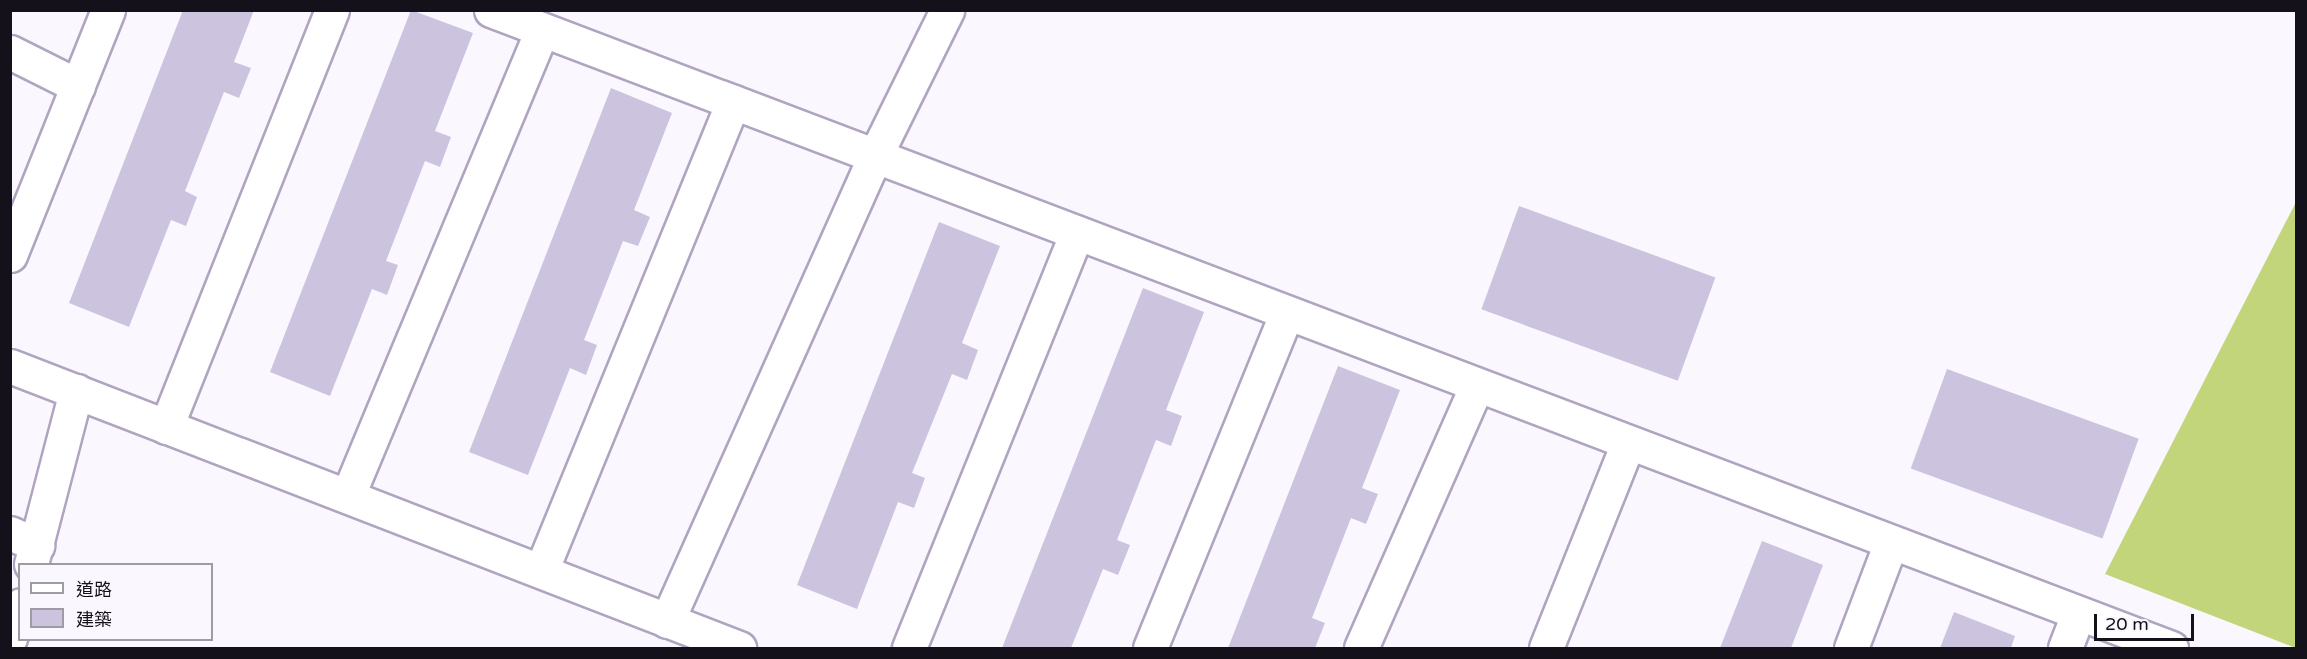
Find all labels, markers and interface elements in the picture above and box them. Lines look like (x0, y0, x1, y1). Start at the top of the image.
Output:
legend (18, 563, 213, 641)
text: 道路 (76, 579, 112, 601)
scale bar (2097, 602, 2198, 640)
text: 建築 (76, 609, 112, 631)
text: 20 m (2105, 613, 2149, 635)

